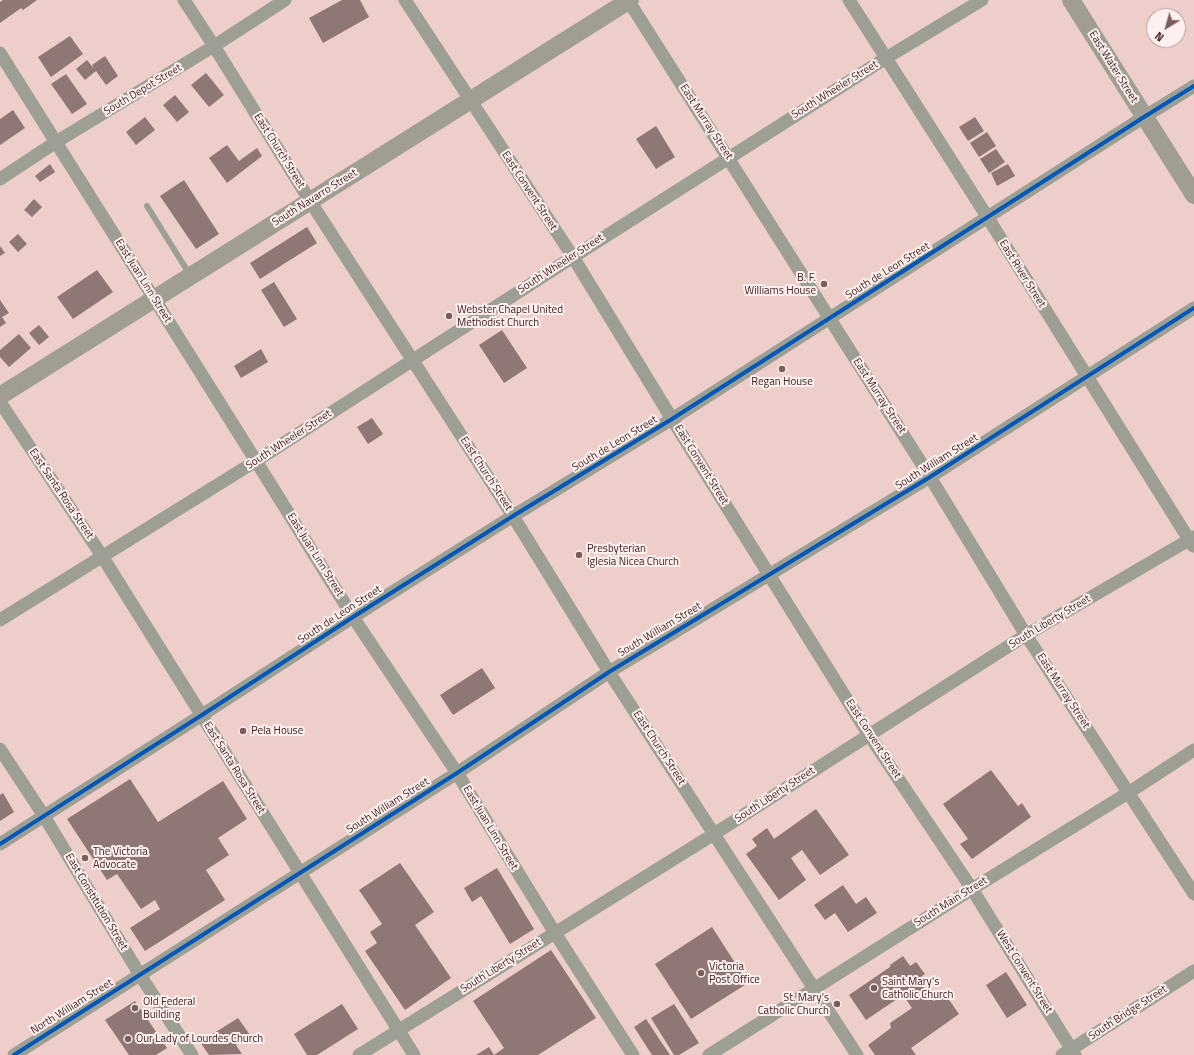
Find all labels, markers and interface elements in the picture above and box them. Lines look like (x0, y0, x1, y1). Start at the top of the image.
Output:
north arrow (1146, 8, 1186, 48)
text: N (1152, 28, 1167, 45)
street label: East Water Street (1086, 29, 1140, 105)
street label: South Wheeler Street (789, 58, 881, 122)
street label: South Depot Street (102, 62, 184, 118)
street label: East Murray Street (677, 82, 735, 162)
street label: East Church Street (251, 111, 307, 191)
street label: East Convent Street (498, 149, 560, 233)
street label: South Navarro Street (270, 167, 360, 229)
street label: South Wheeler Street (516, 231, 606, 297)
street label: East Juan Linn Street (112, 237, 174, 325)
street label: East River Street (996, 238, 1048, 310)
street label: South de Leon Street (843, 240, 933, 302)
place label: B. F. Williams House (744, 271, 816, 297)
marker: B. F. Williams House (819, 279, 829, 289)
place label: Webster Chapel United Methodist Church (457, 303, 563, 329)
marker: Webster Chapel United Methodist Church (444, 311, 454, 321)
street label: East Murray Street (850, 356, 908, 436)
marker: Regan House (777, 364, 787, 374)
place label: Regan House (751, 375, 813, 389)
street label: South Wheeler Street (244, 407, 334, 473)
street label: South de Leon Street (570, 413, 660, 475)
street label: East Convent Street (671, 423, 731, 507)
street label: South William Street (893, 431, 981, 493)
street label: East Church Street (457, 434, 515, 514)
street label: East Santa Rosa Street (26, 446, 96, 542)
street label: East Juan Linn Street (284, 511, 346, 599)
place label: Presbyterian Iglesia Nicea Church (587, 542, 679, 568)
marker: Presbyterian Iglesia Nicea Church (574, 550, 584, 560)
street label: South de Leon Street (296, 583, 384, 647)
street label: South Liberty Street (1007, 593, 1093, 651)
street label: South William Street (616, 600, 704, 660)
street label: East Murray Street (1034, 651, 1092, 731)
street label: East Convent Street (842, 697, 904, 781)
street label: East Church Street (630, 708, 688, 788)
street label: East Santa Rosa Street (200, 720, 268, 816)
place label: Pela House (251, 724, 303, 738)
marker: Pela House (238, 726, 248, 736)
street label: South Liberty Street (733, 764, 817, 826)
street label: South William Street (344, 775, 432, 837)
street label: East Juan Linn Street (460, 783, 520, 873)
place label: The Victoria Advocate (93, 845, 148, 871)
street label: East Constitution Street (62, 851, 130, 953)
marker: The Victoria Advocate (80, 853, 90, 863)
street label: South Main Street (912, 874, 990, 930)
street label: West Convent Street (993, 928, 1055, 1016)
street label: South Liberty Street (458, 936, 544, 996)
place label: Victoria Post Office (709, 960, 760, 986)
marker: Victoria Post Office (696, 968, 706, 978)
place label: Saint Mary's Catholic Church (882, 975, 953, 1001)
street label: North William Street (29, 976, 115, 1038)
marker: Saint Mary's Catholic Church (869, 983, 879, 993)
street label: South Bridge Street (1086, 983, 1170, 1043)
place label: St. Mary's Catholic Church (758, 991, 829, 1017)
place label: Old Federal Building (143, 995, 195, 1021)
marker: St. Mary's Catholic Church (832, 999, 842, 1009)
marker: Old Federal Building (130, 1003, 140, 1013)
place label: Our Lady of Lourdes Church (136, 1032, 263, 1046)
marker: Our Lady of Lourdes Church (123, 1034, 133, 1044)

